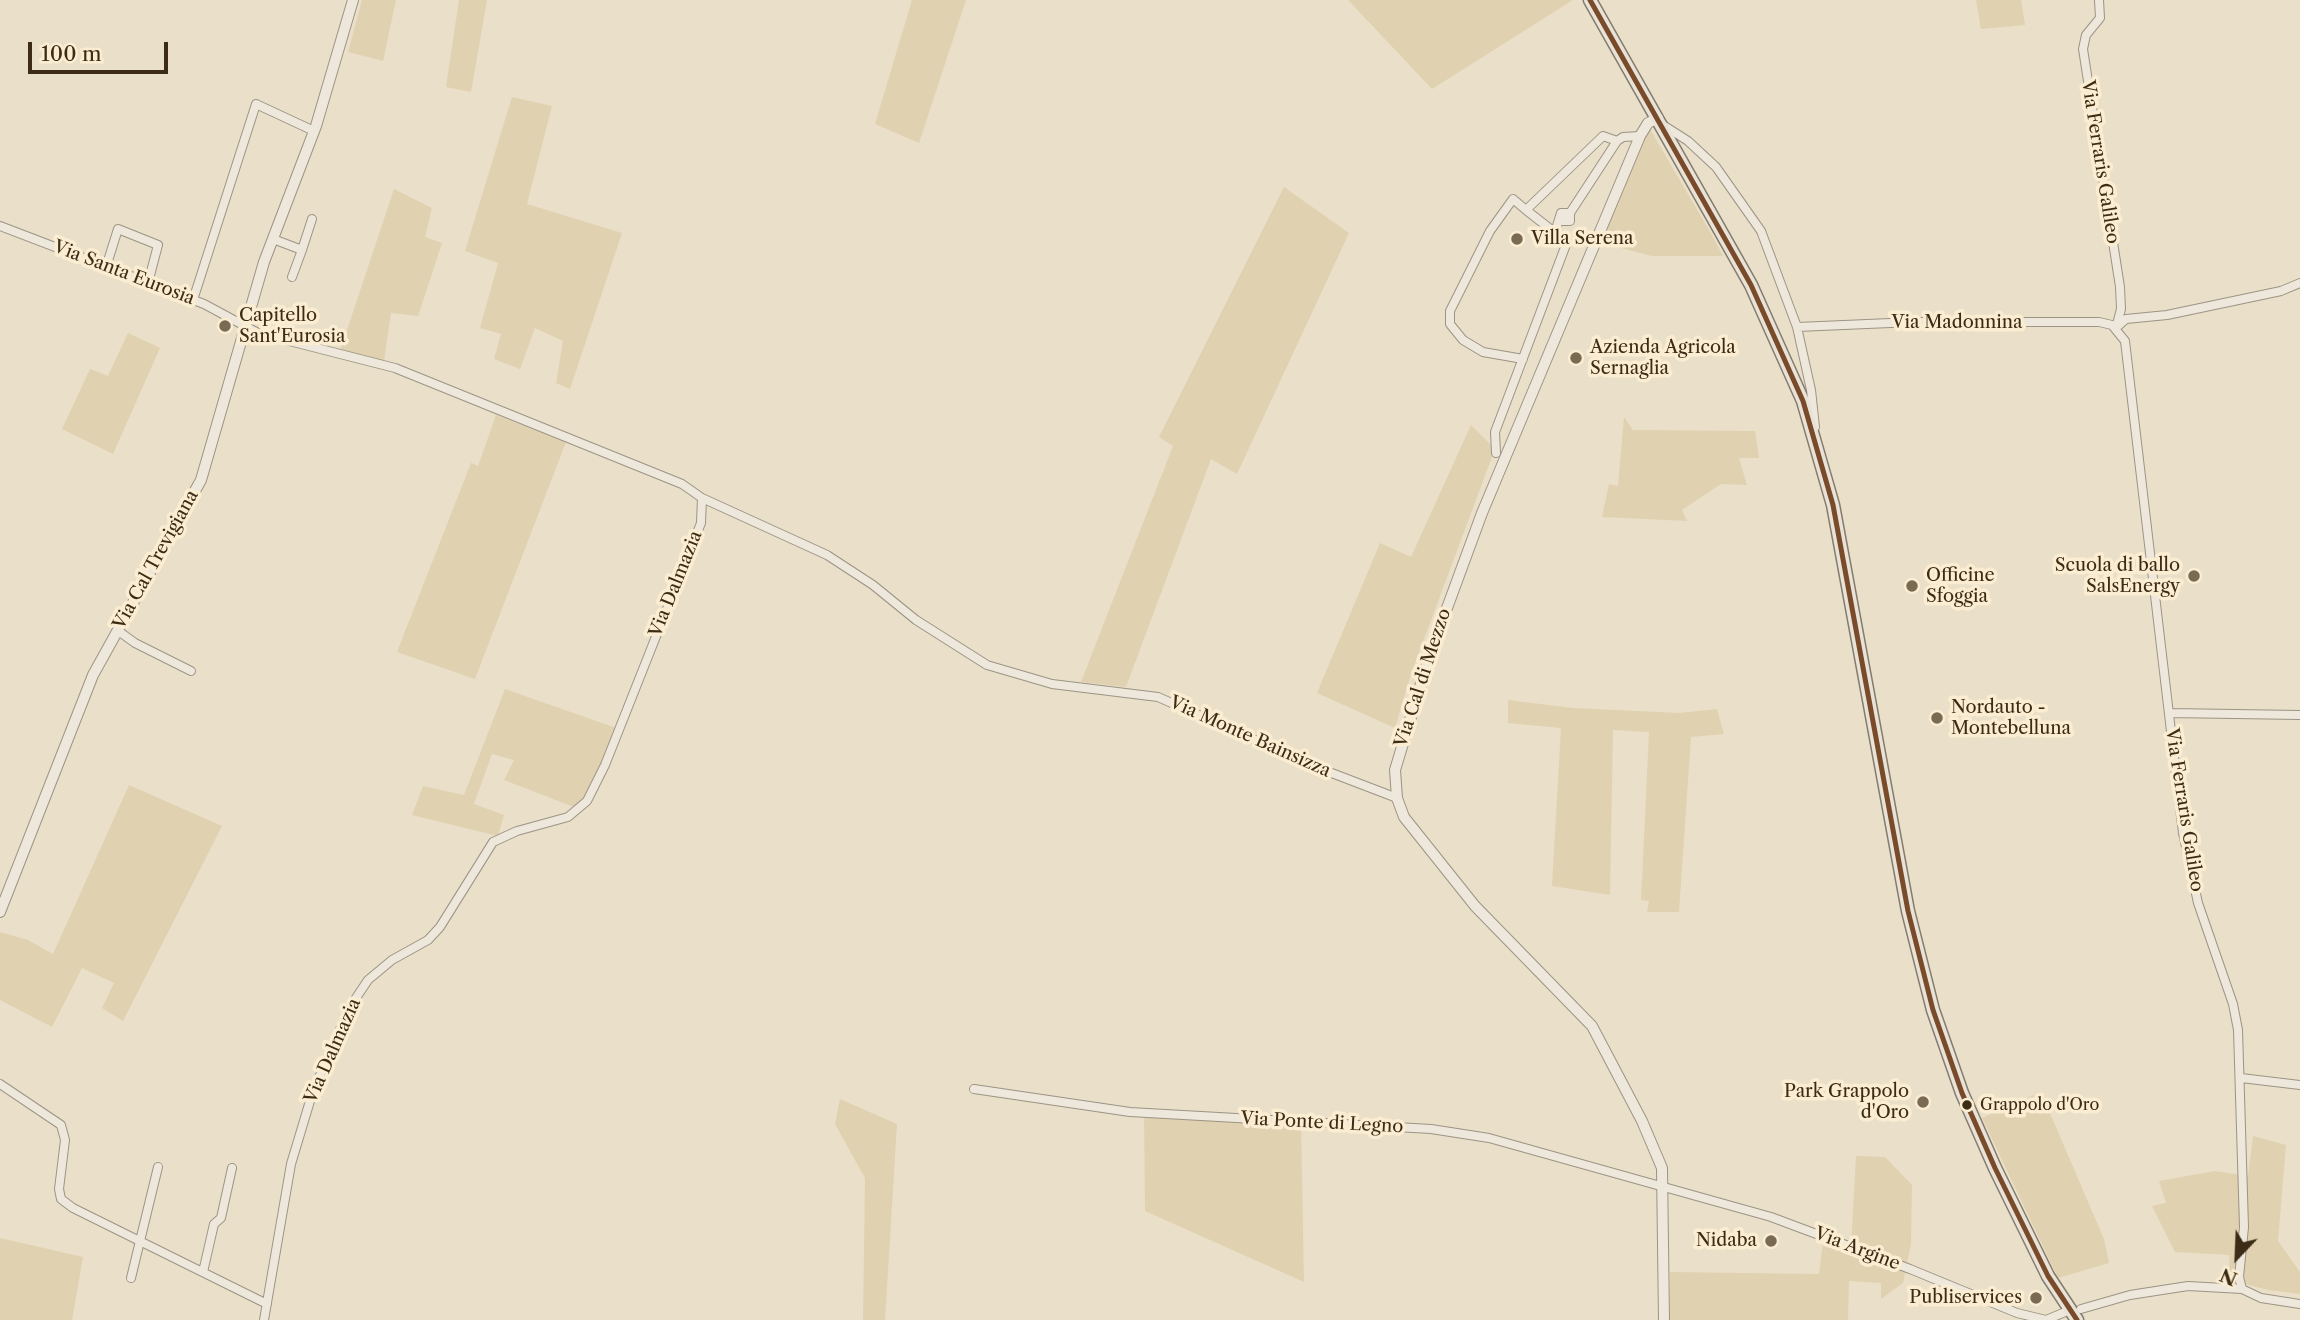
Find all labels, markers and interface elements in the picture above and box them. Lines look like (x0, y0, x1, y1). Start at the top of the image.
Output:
scale bar (32, 28, 172, 72)
text: 100 m (41, 41, 102, 66)
street label: Via Ferraris Galileo (2076, 79, 2124, 245)
place label: Villa Serena (1531, 228, 1633, 250)
marker: Villa Serena (1509, 231, 1525, 247)
street label: Via Santa Eurosia (50, 236, 198, 310)
place label: Capitello Sant'Eurosia (239, 305, 345, 348)
street label: Via Madonnina (1891, 312, 2023, 334)
marker: Capitello Sant'Eurosia (217, 318, 233, 334)
place label: Azienda Agricola Sernaglia (1590, 337, 1736, 380)
marker: Azienda Agricola Sernaglia (1568, 350, 1584, 366)
street label: Via Cal Trevigiana (109, 486, 203, 634)
street label: Via Dalmazia (645, 528, 707, 640)
place label: Scuola di ballo SalsEnergy (2055, 555, 2180, 598)
place label: Officine Sfoggia (1926, 565, 1995, 608)
marker: Scuola di ballo SalsEnergy (2186, 568, 2202, 584)
marker: Officine Sfoggia (1904, 578, 1920, 594)
street label: Via Cal di Mezzo (1390, 606, 1456, 750)
street label: Via Monte Bainsizza (1166, 692, 1334, 782)
place label: Nordauto - Montebelluna (1951, 697, 2071, 740)
marker: Nordauto - Montebelluna (1929, 710, 1945, 726)
street label: Via Ferraris Galileo (2160, 727, 2208, 893)
street label: Via Dalmazia (300, 995, 366, 1107)
place label: Park Grappolo d'Oro (1784, 1081, 1909, 1124)
marker: Park Grappolo d'Oro (1915, 1094, 1931, 1110)
place label: Grappolo d'Oro (1980, 1095, 2099, 1115)
marker: Grappolo d'Oro (1960, 1098, 1974, 1112)
street label: Via Ponte di Legno (1240, 1108, 1404, 1138)
north arrow (2202, 1222, 2272, 1292)
street label: Via Argine (1811, 1223, 1903, 1275)
place label: Nidaba (1696, 1230, 1757, 1252)
marker: Nidaba (1763, 1233, 1779, 1249)
text: N (2217, 1263, 2241, 1291)
place label: Publiservices (1909, 1287, 2022, 1309)
marker: Publiservices (2028, 1290, 2044, 1306)

